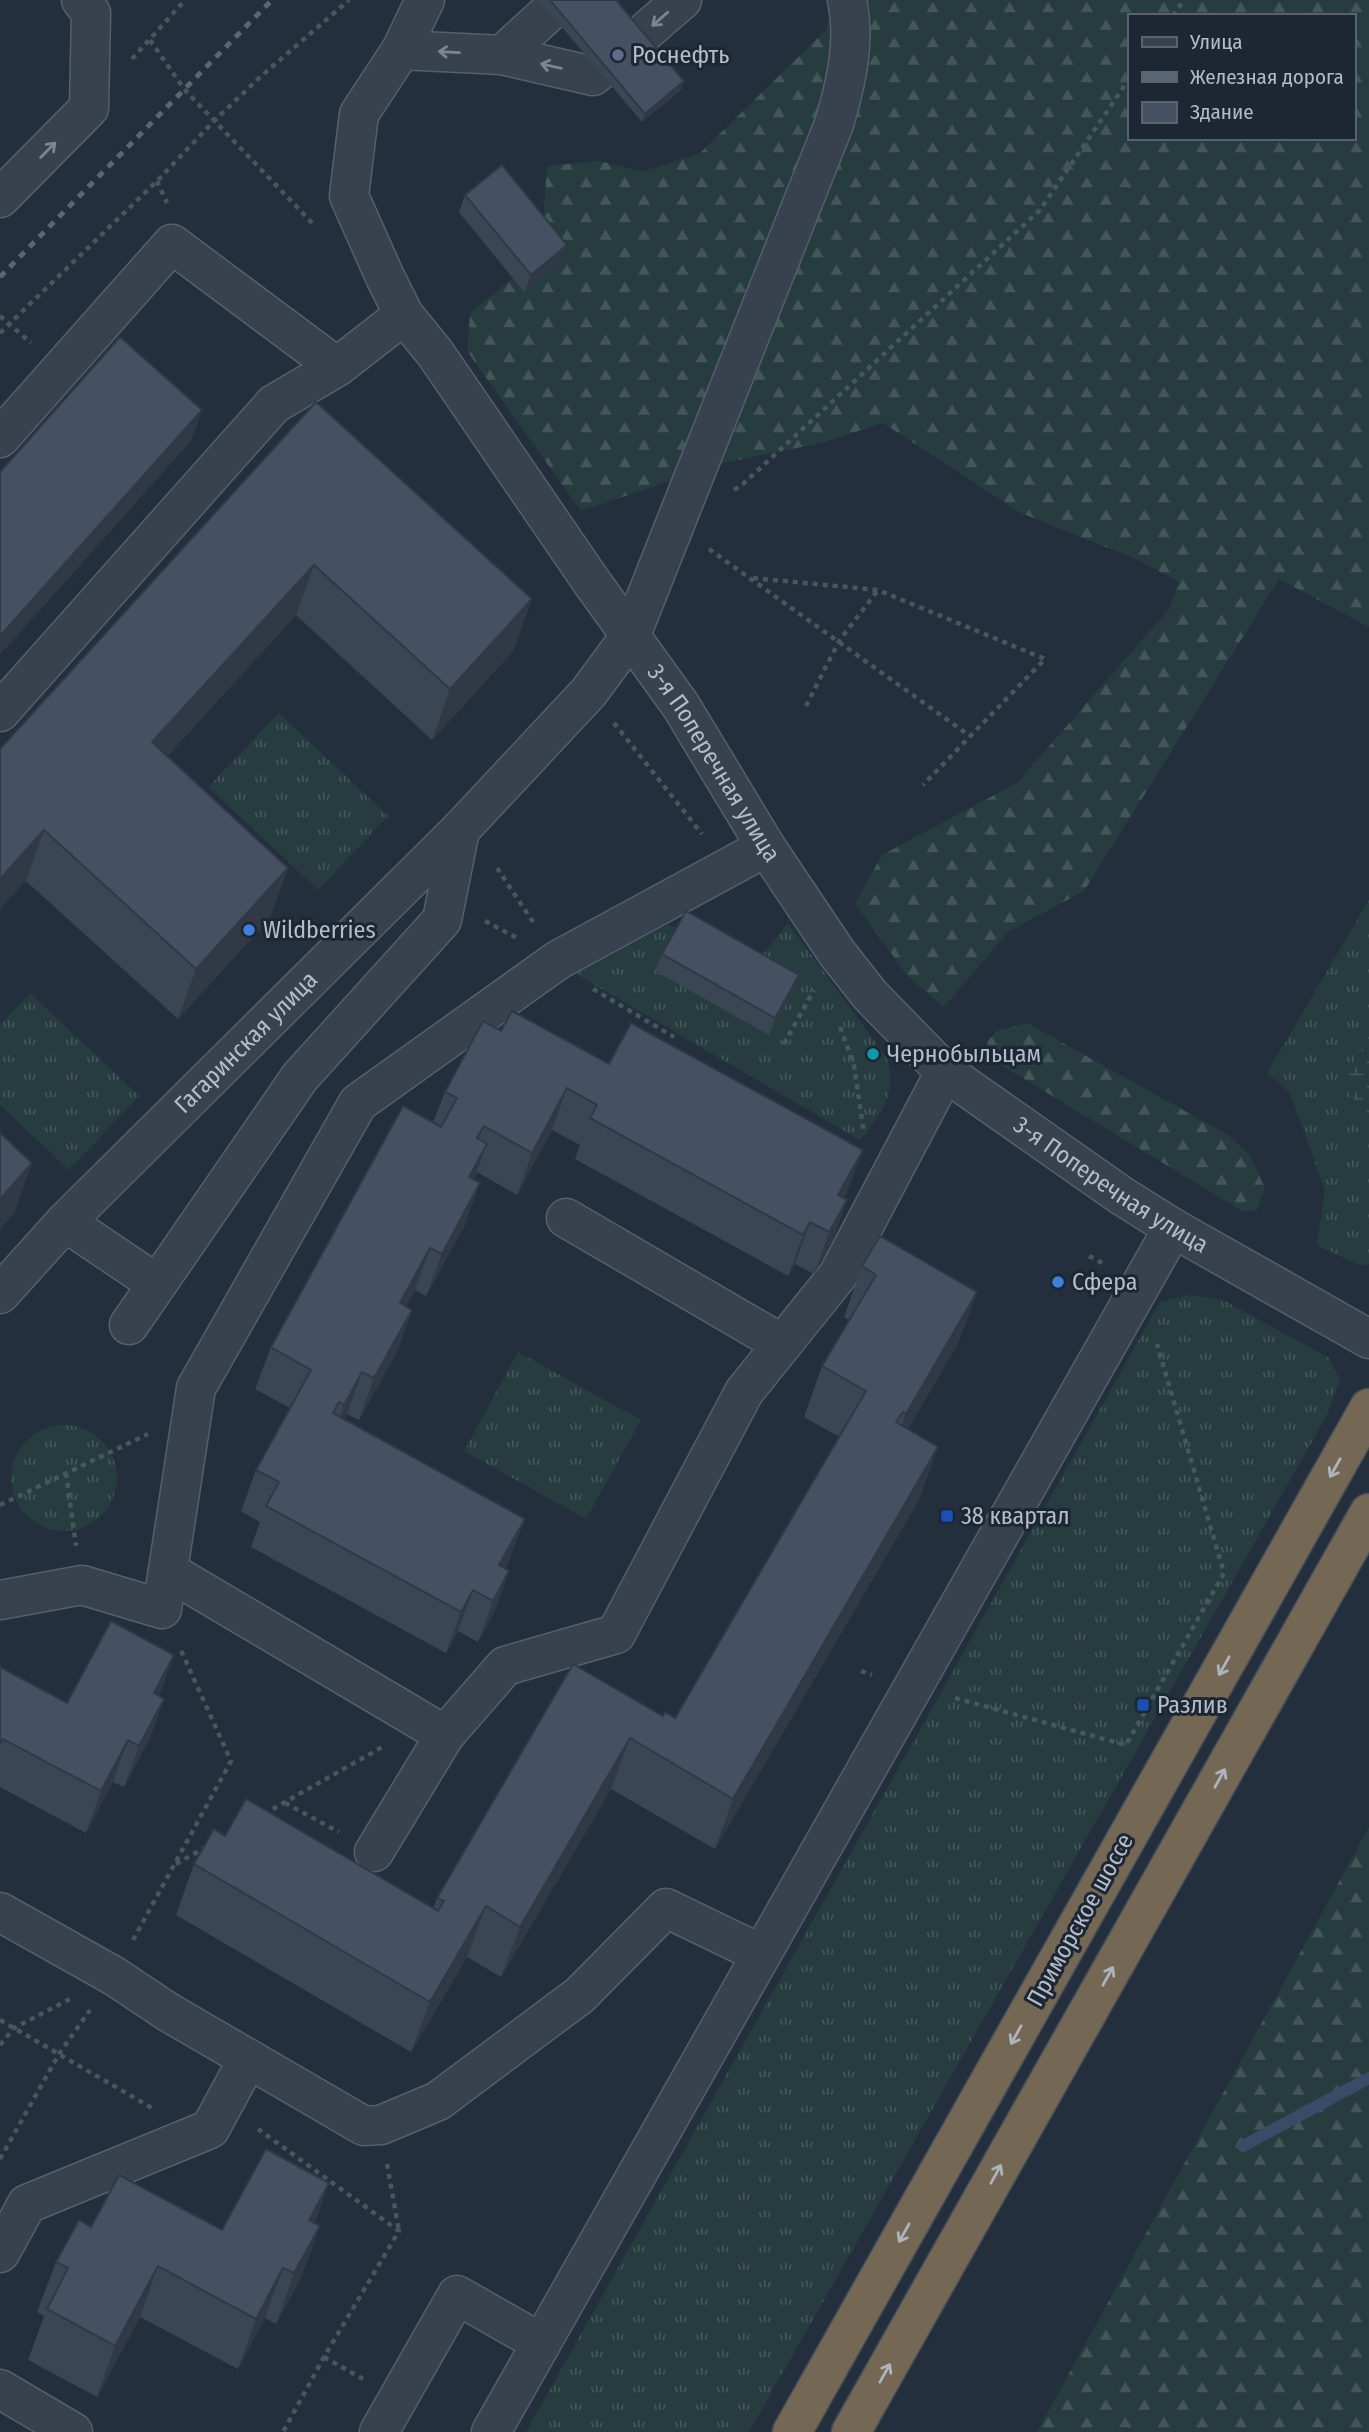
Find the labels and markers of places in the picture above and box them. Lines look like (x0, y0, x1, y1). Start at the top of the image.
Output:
place label: Роснефть (632, 41, 729, 69)
marker: Роснефть (610, 47, 626, 63)
place label: Wildberries (263, 916, 376, 944)
marker: Wildberries (241, 922, 257, 938)
place label: Чернобыльцам (887, 1040, 1041, 1068)
marker: Чернобыльцам (865, 1046, 881, 1062)
place label: Сфера (1072, 1268, 1138, 1296)
marker: Сфера (1050, 1274, 1066, 1290)
place label: 38 квартал (961, 1502, 1070, 1530)
marker: 38 квартал (939, 1508, 955, 1524)
place label: Разлив (1157, 1691, 1228, 1719)
marker: Разлив (1135, 1697, 1151, 1713)

